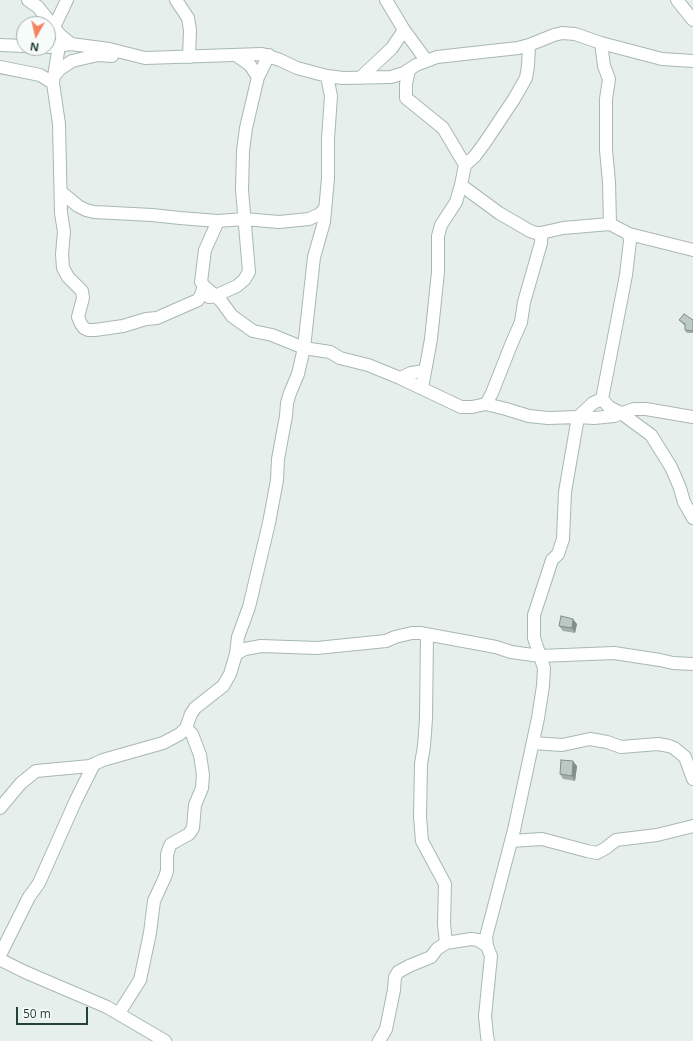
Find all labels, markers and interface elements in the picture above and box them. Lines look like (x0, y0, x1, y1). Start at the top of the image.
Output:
north arrow (16, 16, 56, 56)
text: N (29, 39, 40, 55)
scale bar (18, 999, 90, 1025)
text: 50 m (23, 1005, 51, 1022)

